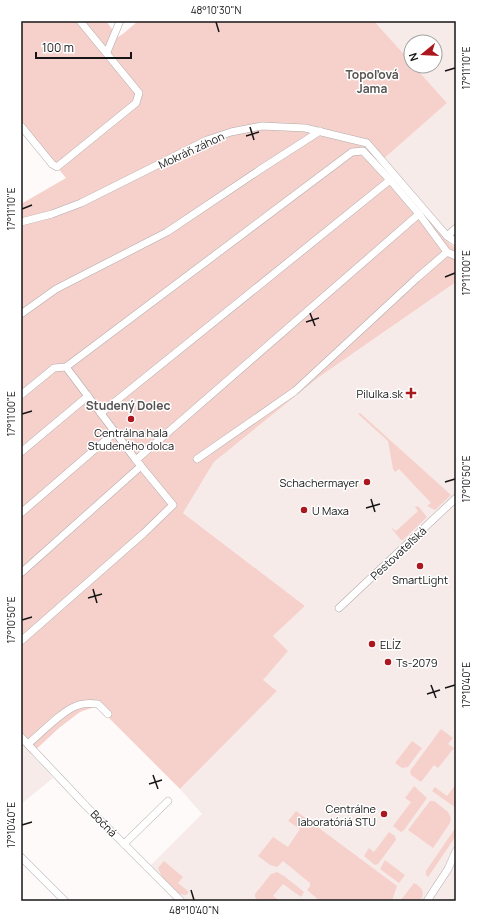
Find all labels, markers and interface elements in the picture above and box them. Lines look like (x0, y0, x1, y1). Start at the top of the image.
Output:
text: 48°10'30"N (191, 3, 242, 17)
scale bar (36, 34, 131, 60)
north arrow (403, 34, 443, 74)
text: 100 m (42, 39, 74, 56)
text: 17°11'10"E (459, 46, 473, 89)
text: N (405, 51, 421, 63)
district label: Topoľová Jama (345, 66, 399, 97)
street label: Mokráň záhon (156, 128, 226, 172)
text: 17°11'10"E (4, 187, 18, 230)
text: 17°11'00"E (459, 250, 473, 296)
place label: Pilulka.sk (357, 386, 404, 401)
marker: Pilulka.sk (406, 388, 416, 398)
text: 17°11'00"E (4, 391, 18, 437)
district label: Studený Dolec (86, 397, 170, 414)
marker: Centrálna hala Studeného dolca (126, 414, 136, 424)
place label: Centrálna hala Studeného dolca (88, 425, 174, 453)
text: 17°10'50"E (459, 455, 473, 503)
place label: Schachermayer (279, 475, 359, 490)
marker: Schachermayer (362, 477, 372, 487)
place label: U Maxa (312, 503, 349, 518)
marker: U Maxa (299, 505, 309, 515)
street label: Pestovateľská (367, 523, 429, 583)
marker: SmartLight (415, 561, 425, 571)
place label: SmartLight (392, 572, 448, 587)
text: 17°10'50"E (4, 596, 18, 644)
place label: ELÍZ (380, 637, 401, 652)
marker: ELÍZ (367, 639, 377, 649)
place label: Ts-2079 (396, 655, 438, 670)
marker: Ts-2079 (383, 657, 393, 667)
text: 17°10'40"E (459, 662, 473, 708)
place label: Centrálne laboratóriá STU (298, 801, 377, 829)
text: 17°10'40"E (4, 802, 18, 848)
street label: Bočná (87, 806, 121, 840)
marker: Centrálne laboratóriá STU (379, 809, 389, 819)
text: 48°10'40"N (169, 903, 219, 917)

